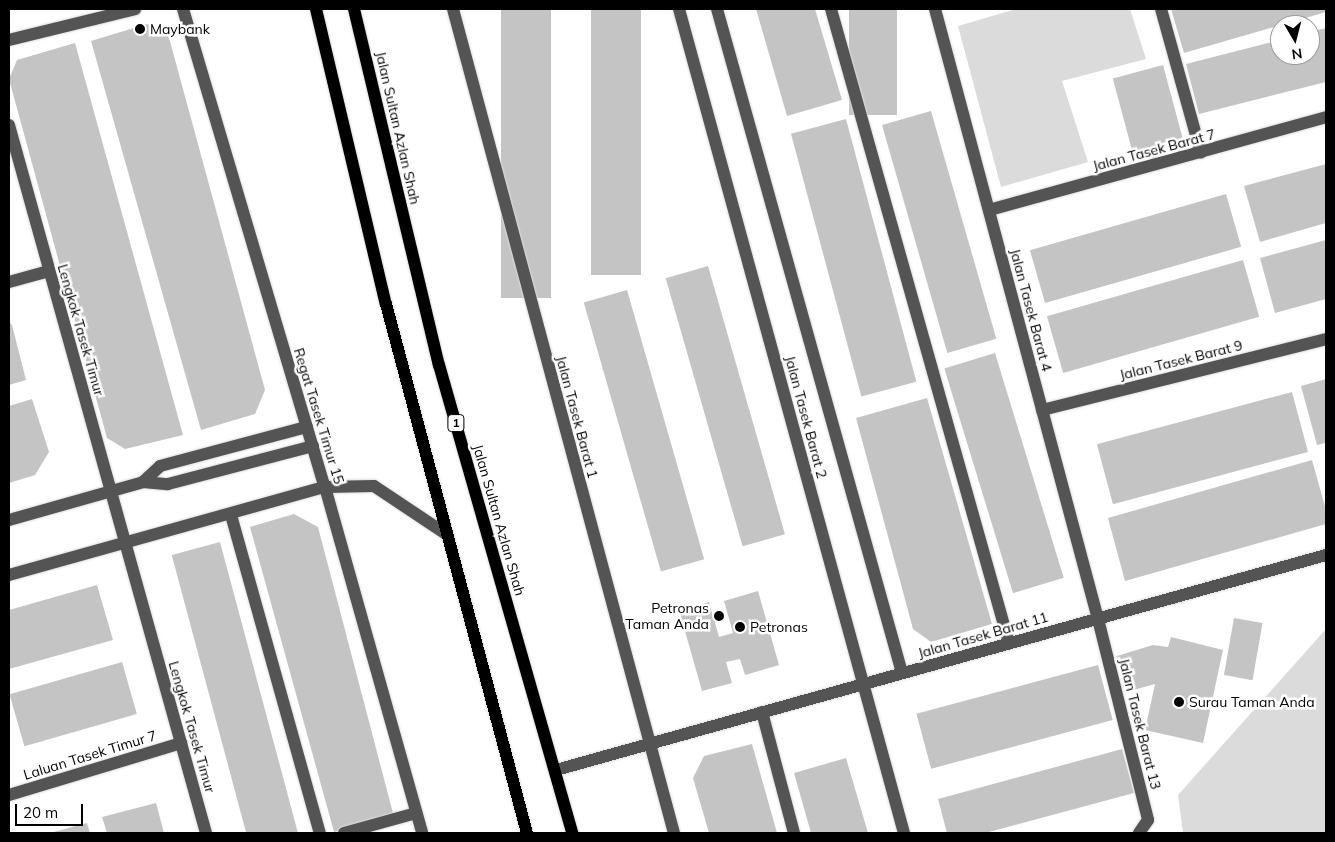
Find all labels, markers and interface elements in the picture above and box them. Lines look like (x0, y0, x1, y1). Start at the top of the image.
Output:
north arrow (1270, 15, 1320, 65)
place label: Maybank (150, 21, 210, 37)
marker: Maybank (134, 23, 146, 35)
text: N (1290, 44, 1303, 64)
street label: Jalan Sultan Azlan Shah (372, 50, 424, 206)
street label: Jalan Tasek Barat 7 (1091, 126, 1217, 174)
street label: Jalan Tasek Barat 4 (1007, 247, 1055, 373)
street label: Lengkok Tasek Timur (54, 262, 108, 398)
street label: Jalan Tasek Barat 9 (1118, 337, 1244, 383)
street label: Regat Tasek Timur 15 (290, 346, 348, 486)
street label: Jalan Tasek Barat 1 (553, 354, 601, 480)
street label: Jalan Tasek Barat 2 (782, 354, 830, 480)
road number: 1 (447, 413, 465, 432)
street label: Jalan Sultan Azlan Shah (469, 442, 529, 598)
place label: Petronas Taman Anda (625, 600, 709, 632)
street label: Jalan Tasek Barat 11 (916, 608, 1050, 662)
marker: Petronas Taman Anda (713, 610, 725, 622)
place label: Petronas (750, 619, 808, 635)
marker: Petronas (734, 621, 746, 633)
street label: Jalan Tasek Barat 13 (1116, 657, 1164, 791)
street label: Lengkok Tasek Timur (165, 659, 219, 795)
place label: Surau Taman Anda (1189, 694, 1315, 710)
marker: Surau Taman Anda (1173, 696, 1185, 708)
street label: Laluan Tasek Timur 7 (21, 727, 159, 783)
scale bar (18, 794, 85, 826)
text: 20 m (23, 803, 58, 822)

